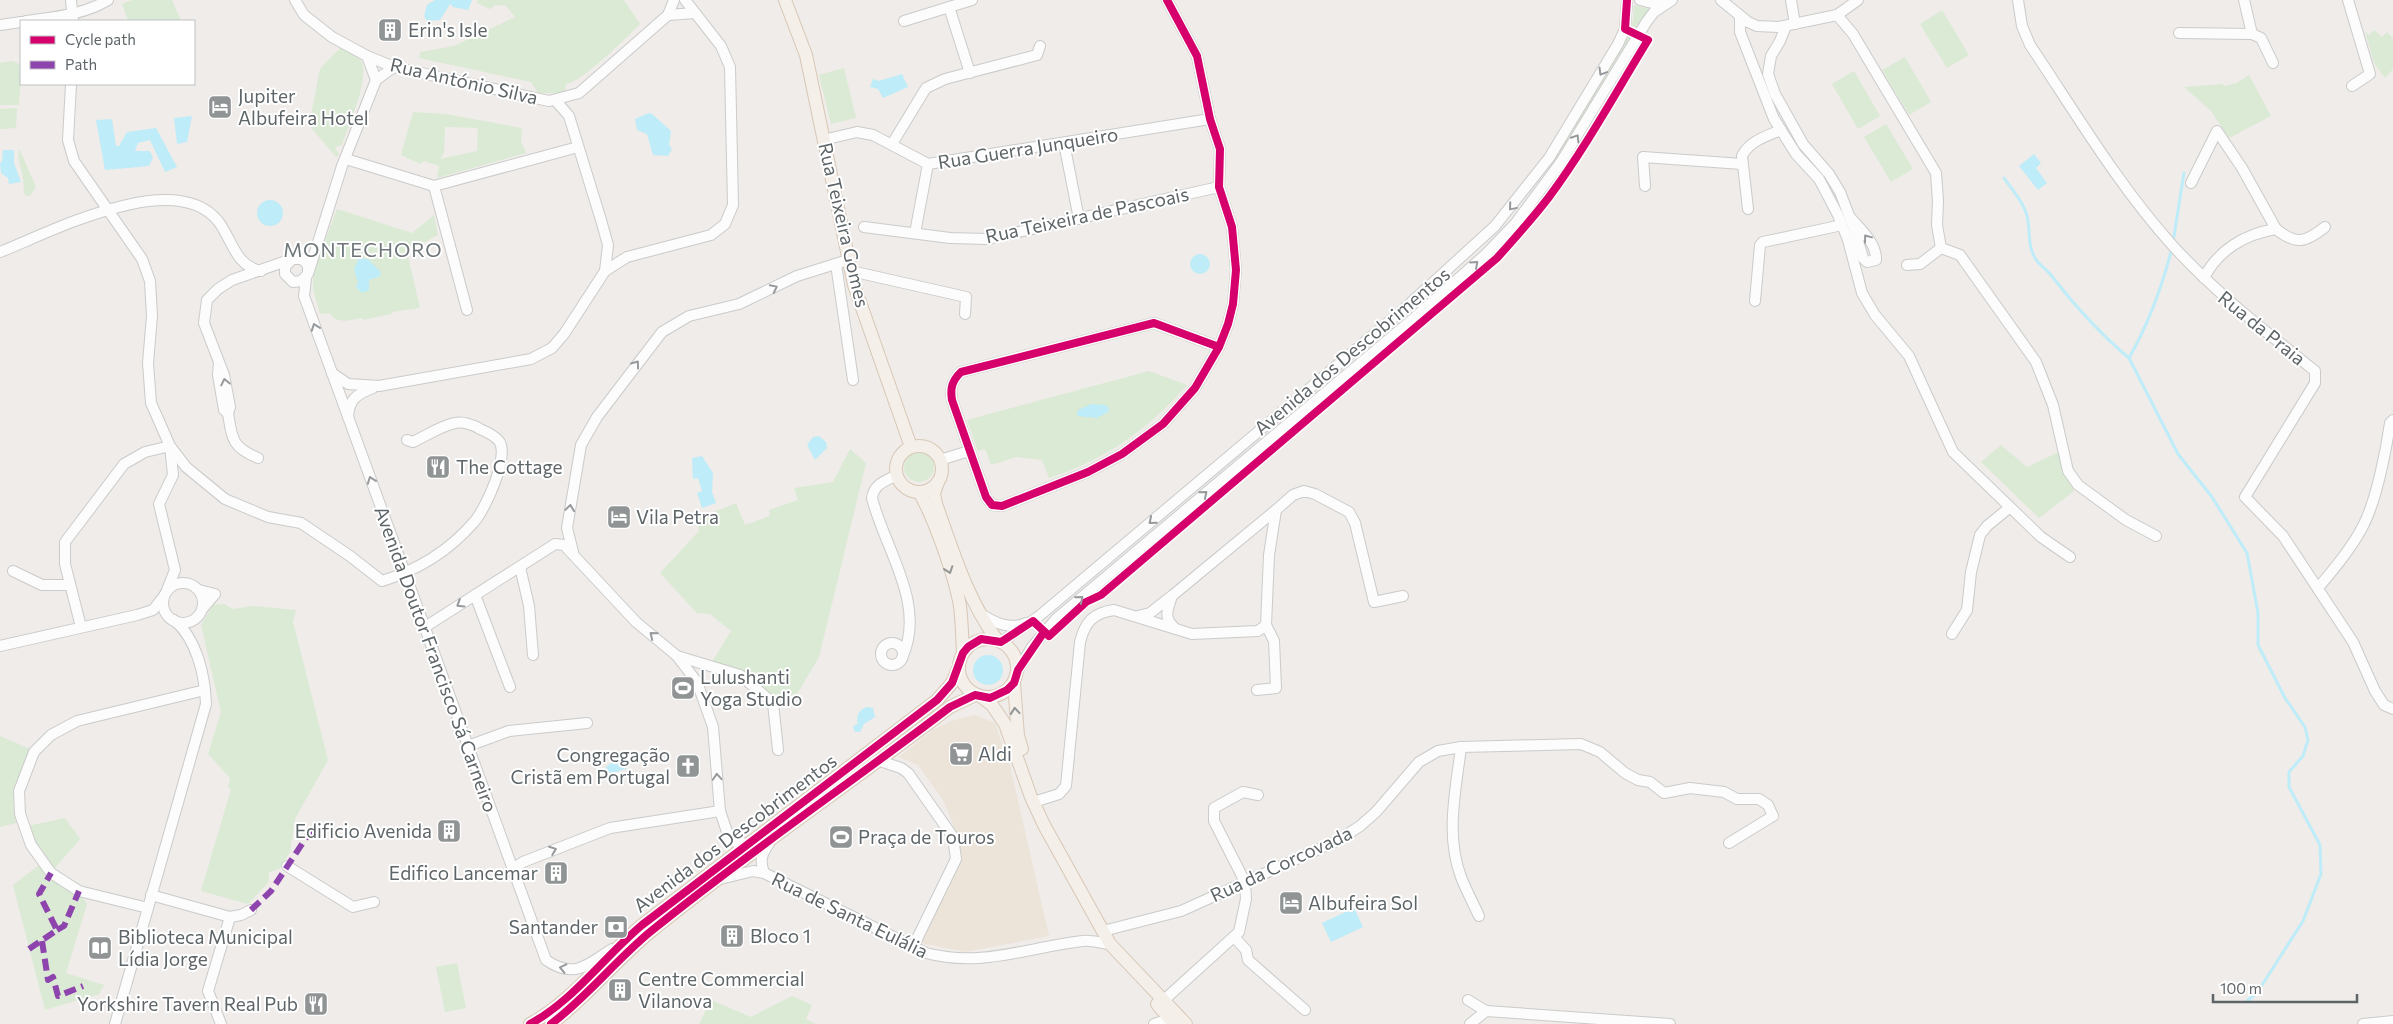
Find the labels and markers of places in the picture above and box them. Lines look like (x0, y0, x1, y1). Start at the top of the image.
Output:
building icon: Erin's Isle (377, 17, 403, 43)
place label: Erin's Isle (408, 18, 488, 41)
place label: Jupiter Albufeira Hotel (238, 84, 369, 129)
hotel icon: Jupiter Albufeira Hotel (207, 94, 233, 120)
restaurant icon: The Cottage (425, 454, 451, 480)
place label: The Cottage (456, 455, 563, 478)
hotel icon: Vila Petra (606, 504, 632, 530)
place label: Vila Petra (636, 505, 719, 528)
place label: Lulushanti Yoga Studio (700, 665, 802, 710)
sports icon: Lulushanti Yoga Studio (670, 675, 696, 701)
supermarket icon: Aldi (948, 741, 974, 767)
place label: Aldi (978, 742, 1012, 765)
place label: Congregação Cristã em Portugal (511, 743, 670, 788)
church icon: Congregação Cristã em Portugal (675, 753, 701, 779)
building icon: Edificio Avenida (436, 818, 462, 844)
place label: Edificio Avenida (295, 819, 432, 842)
sports icon: Praça de Touros (828, 824, 854, 850)
place label: Praça de Touros (858, 825, 995, 848)
building icon: Edifico Lancemar (543, 860, 569, 886)
place label: Edifico Lancemar (389, 861, 538, 884)
hotel icon: Albufeira Sol (1278, 890, 1304, 916)
place label: Albufeira Sol (1308, 891, 1418, 914)
bank icon: Santander (603, 914, 629, 940)
place label: Santander (509, 915, 598, 938)
building icon: Bloco 1 (719, 923, 745, 949)
place label: Bloco 1 (750, 924, 811, 947)
place label: Biblioteca Municipal Lídia Jorge (118, 925, 293, 970)
library icon: Biblioteca Municipal Lídia Jorge (87, 935, 113, 961)
place label: Centre Commercial Vilanova (638, 967, 805, 1012)
building icon: Centre Commercial Vilanova (607, 977, 633, 1003)
restaurant icon: Yorkshire Tavern Real Pub (303, 991, 329, 1017)
place label: Yorkshire Tavern Real Pub (77, 992, 298, 1015)

